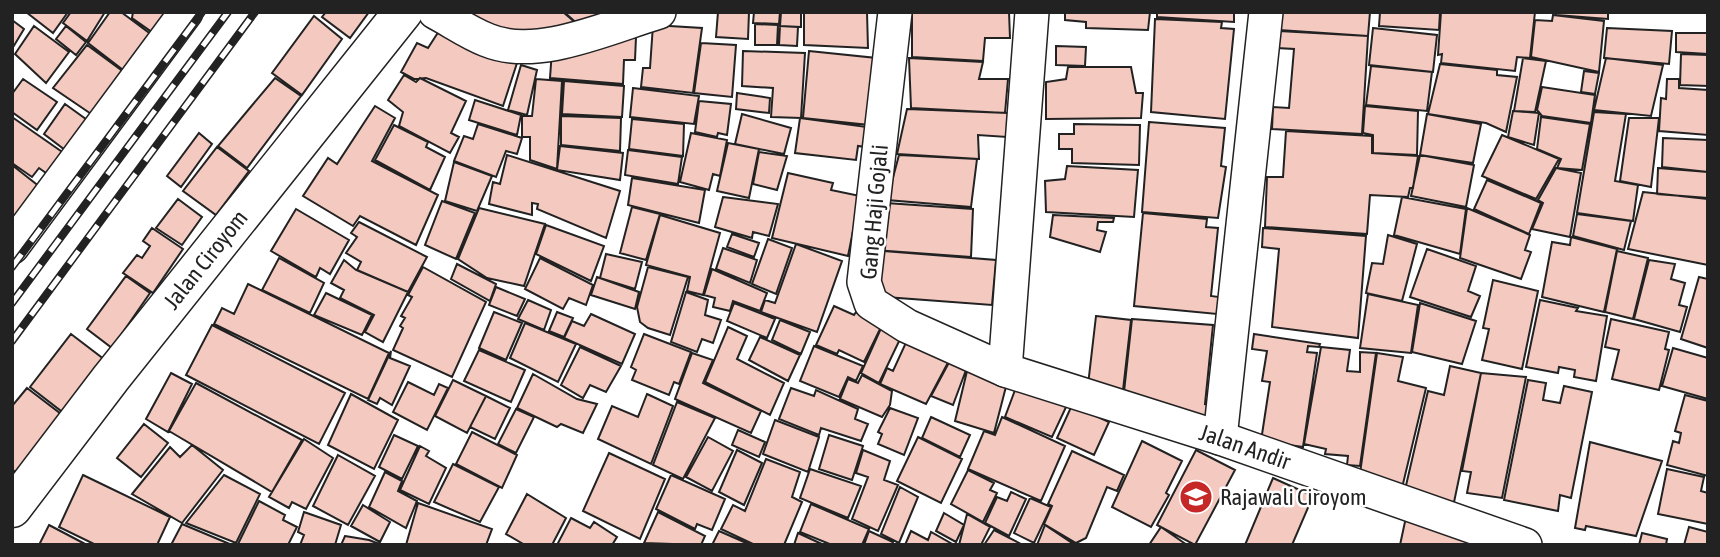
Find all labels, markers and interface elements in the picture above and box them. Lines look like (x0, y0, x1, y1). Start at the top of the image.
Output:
street label: Gang Haji Gojali (855, 143, 893, 281)
street label: Jalan Ciroyom (158, 205, 253, 314)
street label: Jalan Andir (1196, 419, 1295, 475)
school or university icon: Rajawali Ciroyom (1177, 478, 1215, 516)
place label: Rajawali Ciroyom (1220, 484, 1367, 510)

